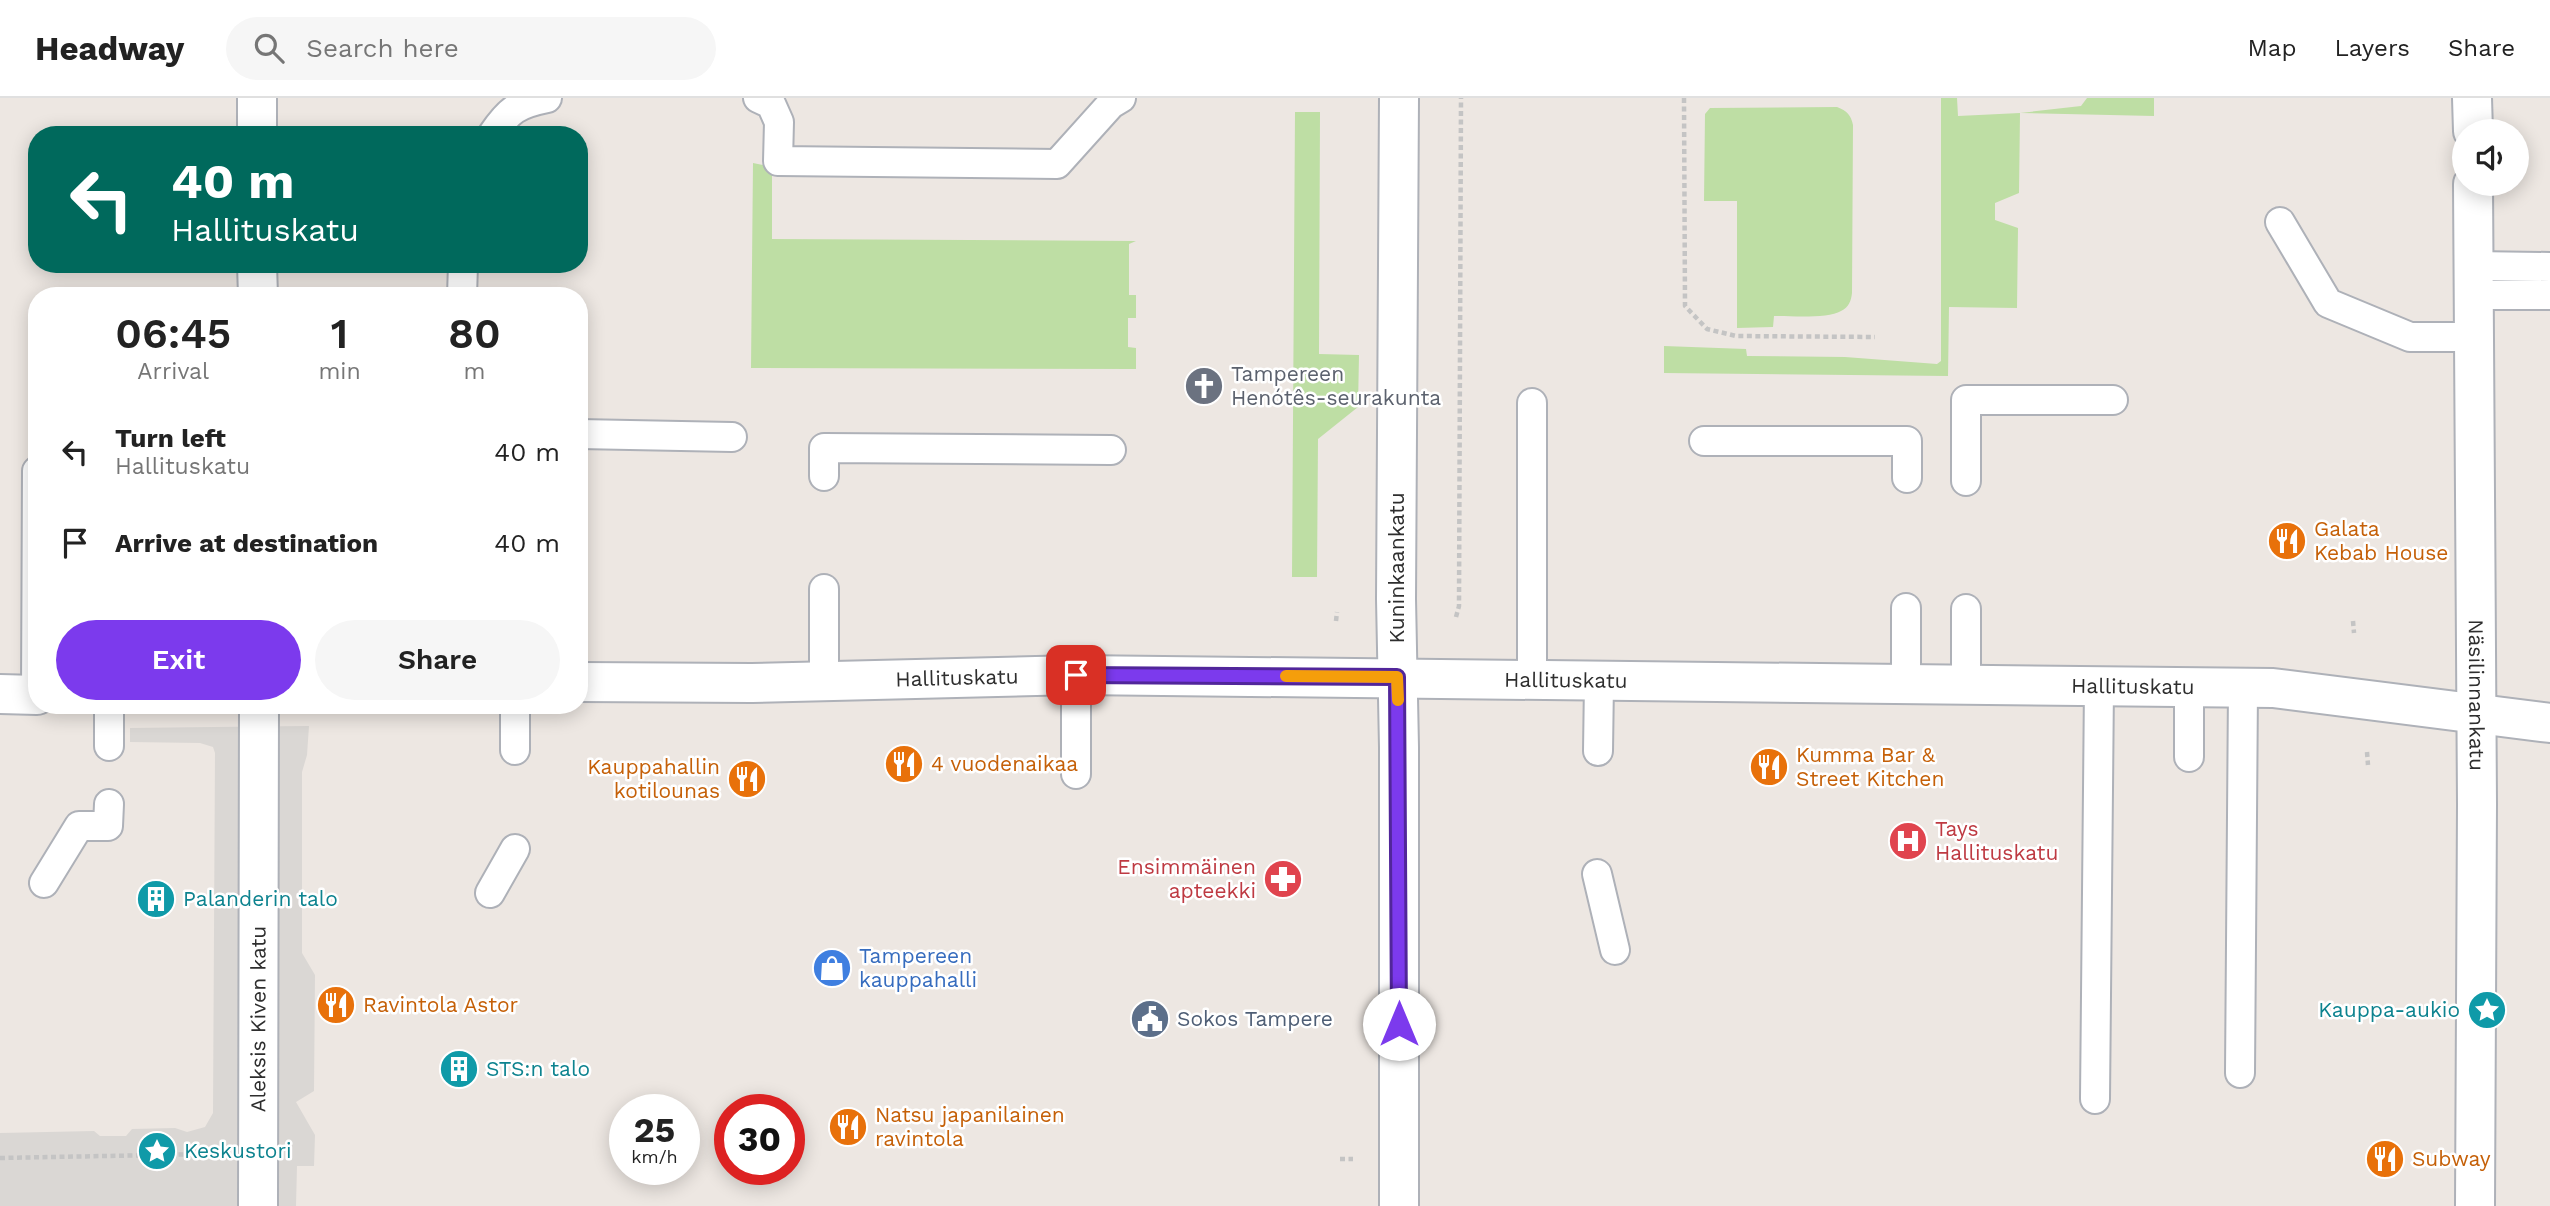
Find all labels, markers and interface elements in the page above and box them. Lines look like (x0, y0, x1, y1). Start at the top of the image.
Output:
search box (226, 17, 716, 80)
text: Headway (35, 29, 184, 68)
icon: search (250, 29, 288, 67)
text: Search here (306, 33, 459, 63)
text: Map (2248, 34, 2296, 62)
text: Layers (2334, 34, 2410, 62)
text: Share (2448, 34, 2515, 62)
map controls (2452, 119, 2529, 196)
button: sound (2452, 119, 2529, 196)
text: 40 m (171, 152, 294, 210)
icon: left (56, 154, 147, 245)
text: Hallituskatu (171, 211, 359, 249)
text: 06:45 (115, 309, 231, 358)
text: 1 (331, 309, 348, 358)
text: 80 (448, 309, 501, 358)
text: Arrival (137, 358, 209, 385)
text: min (318, 358, 361, 385)
text: m (463, 358, 485, 385)
place label: Tampereen Henótês-seurakunta (1231, 361, 1441, 410)
church icon: Tampereen Henótês-seurakunta (1183, 365, 1225, 407)
text: Turn left (115, 423, 226, 453)
icon: left (56, 433, 94, 471)
text: 40 m (494, 437, 560, 467)
text: Hallituskatu (115, 453, 250, 480)
street label: Kuninkaankatu (1384, 492, 1409, 644)
place label: Galata Kebab House (2314, 516, 2448, 565)
restaurant icon: Galata Kebab House (2266, 520, 2308, 562)
icon: arrive (56, 524, 94, 562)
text: Arrive at destination (115, 528, 378, 558)
text: 40 m (494, 528, 560, 558)
street label: Näsilinnankatu (2464, 619, 2490, 771)
button: Exit (56, 620, 301, 700)
button: Share (315, 620, 560, 700)
pin (1046, 645, 1106, 705)
icon: arrive (1057, 656, 1095, 694)
street label: Hallituskatu (895, 663, 1019, 691)
street label: Hallituskatu (1504, 667, 1628, 693)
street label: Hallituskatu (2071, 673, 2195, 699)
place label: Kumma Bar & Street Kitchen (1796, 742, 1944, 791)
restaurant icon: 4 vuodenaikaa (883, 743, 925, 785)
restaurant icon: Kumma Bar & Street Kitchen (1748, 746, 1790, 788)
place label: 4 vuodenaikaa (931, 751, 1078, 776)
place label: Kauppahallin kotilounas (587, 754, 720, 803)
restaurant icon: Kauppahallin kotilounas (726, 758, 768, 800)
place label: Tays Hallituskatu (1935, 816, 2058, 865)
hospital icon: Tays Hallituskatu (1887, 820, 1929, 862)
place label: Ensimmäinen apteekki (1117, 854, 1256, 903)
pharmacy icon: Ensimmäinen apteekki (1262, 858, 1304, 900)
building icon: Palanderin talo (135, 878, 177, 920)
place label: Palanderin talo (183, 886, 338, 911)
street label: Aleksis Kiven katu (245, 926, 271, 1112)
place label: Tampereen kauppahalli (859, 943, 977, 992)
shop icon: Tampereen kauppahalli (811, 947, 853, 989)
restaurant icon: Ravintola Astor (315, 984, 357, 1026)
position arrow (1362, 987, 1436, 1061)
place icon: Kauppa-aukio (2466, 989, 2508, 1031)
place label: Ravintola Astor (363, 992, 519, 1017)
place label: Kauppa-aukio (2318, 997, 2460, 1022)
public building icon: Sokos Tampere (1129, 998, 1171, 1040)
place label: Sokos Tampere (1177, 1006, 1333, 1031)
building icon: STS:n talo (438, 1048, 480, 1090)
place label: STS:n talo (486, 1056, 590, 1081)
speed limit sign: 30 (714, 1094, 805, 1185)
place label: Natsu japanilainen ravintola (875, 1102, 1065, 1151)
restaurant icon: Natsu japanilainen ravintola (827, 1106, 869, 1148)
text: 25 (634, 1109, 675, 1151)
place icon: Keskustori (136, 1130, 178, 1172)
place label: Keskustori (184, 1138, 292, 1163)
restaurant icon: Subway (2364, 1138, 2406, 1180)
text: km/h (631, 1146, 678, 1167)
place label: Subway (2412, 1146, 2491, 1171)

